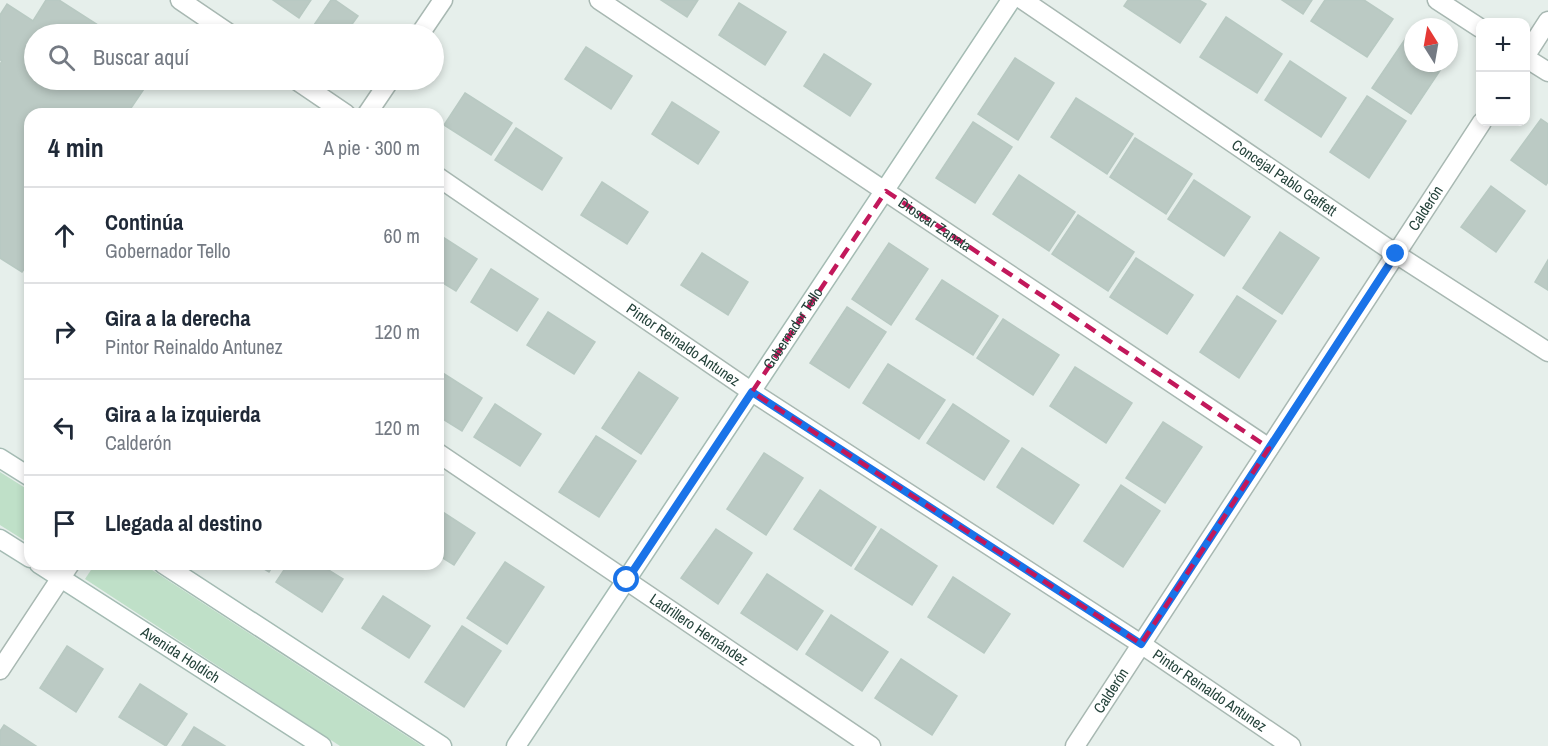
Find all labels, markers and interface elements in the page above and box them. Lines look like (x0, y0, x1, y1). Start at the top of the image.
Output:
north arrow (1404, 18, 1458, 72)
map controls (1476, 18, 1530, 126)
button: + (1476, 18, 1530, 72)
search box (24, 24, 444, 90)
icon: search (45, 41, 78, 74)
text: Buscar aquí (93, 42, 189, 72)
button: − (1476, 72, 1530, 126)
text: 4 min (48, 130, 104, 165)
text: A pie · 300 m (323, 134, 420, 161)
street label: Concejal Pablo Gaffett (1228, 134, 1342, 221)
street label: Calderón (1403, 181, 1448, 235)
street label: Dioscar Zapata (894, 192, 976, 256)
text: Continúa (105, 207, 183, 237)
icon: ahead (48, 219, 81, 252)
text: 60 m (384, 222, 420, 249)
text: Gobernador Tello (105, 237, 231, 264)
route end (1382, 240, 1408, 266)
street label: Gobernador Tello (758, 283, 827, 373)
street label: Pintor Reinaldo Antunez (622, 298, 744, 391)
text: Gira a la derecha (105, 303, 250, 333)
icon: right (48, 315, 81, 348)
text: 120 m (374, 318, 420, 345)
text: Pintor Reinaldo Antunez (105, 333, 283, 360)
text: Gira a la izquierda (105, 399, 260, 429)
icon: left (48, 411, 81, 444)
text: 120 m (374, 414, 420, 441)
text: Calderón (105, 429, 172, 456)
icon: arrive (48, 507, 81, 540)
text: Llegada al destino (105, 508, 262, 538)
route start (613, 566, 639, 592)
street label: Ladrillero Hernández (646, 588, 753, 670)
street label: Avenida Holdich (136, 621, 224, 688)
street label: Pintor Reinaldo Antunez (1149, 644, 1271, 736)
street label: Calderón (1088, 664, 1133, 717)

